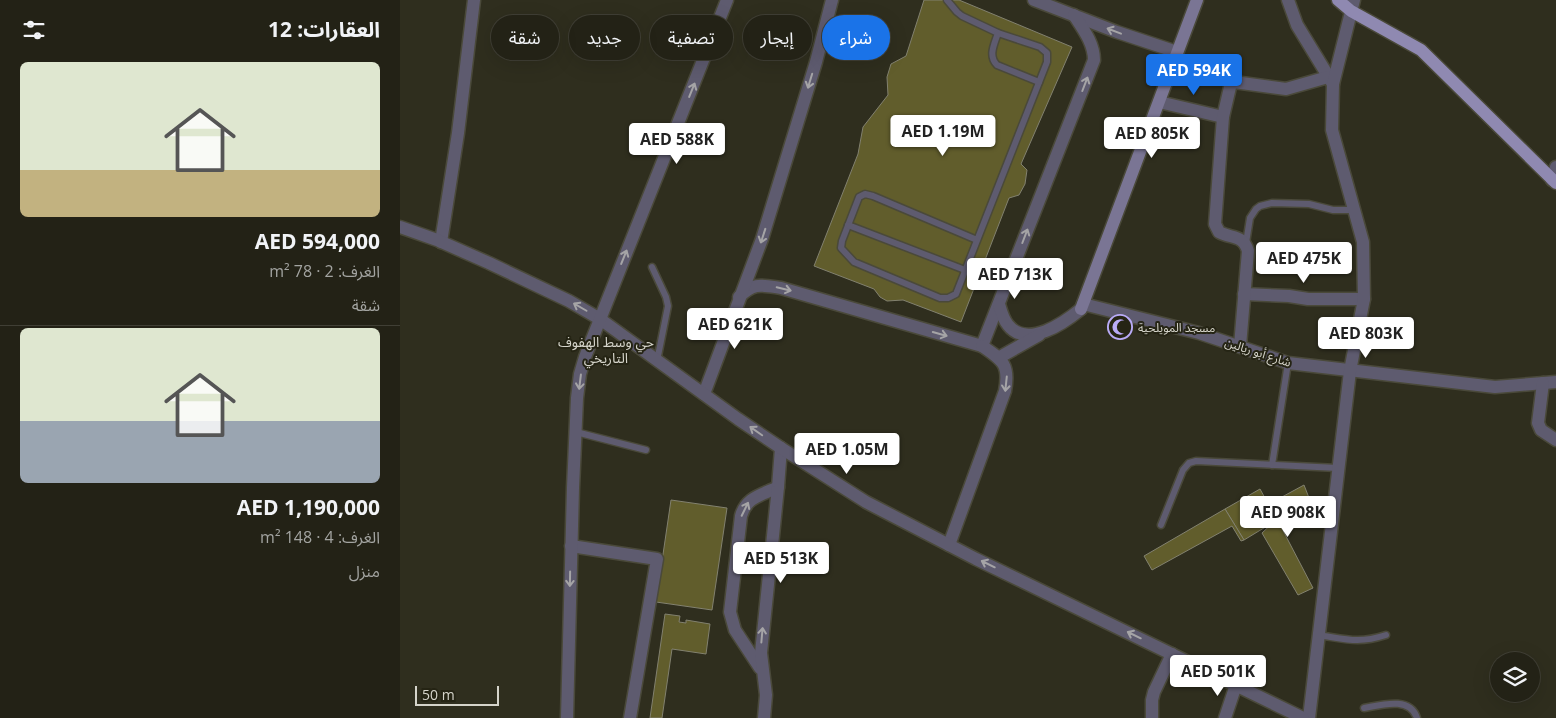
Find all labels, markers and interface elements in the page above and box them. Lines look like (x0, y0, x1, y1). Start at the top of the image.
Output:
text: العقارات: 12 (268, 15, 380, 43)
chip: شقة (491, 15, 559, 60)
chip: جديد (569, 15, 640, 60)
chip: تصفية (650, 15, 733, 60)
chip: إيجار (743, 15, 812, 60)
chip: شراء (822, 15, 890, 60)
icon: filters (20, 16, 48, 44)
one-way arrow (1107, 26, 1123, 35)
pin: AED 594K (1142, 54, 1246, 96)
text: AED 594K (1157, 59, 1231, 81)
one-way arrow (805, 72, 815, 88)
one-way arrow (1081, 77, 1090, 93)
one-way arrow (688, 83, 697, 99)
icon: home (155, 95, 245, 185)
pin: AED 1.19M (886, 114, 1000, 157)
pin: AED 805K (1100, 116, 1204, 159)
text: AED 1.19M (901, 120, 985, 142)
pin: AED 588K (625, 122, 729, 165)
text: AED 805K (1115, 122, 1189, 144)
text: AED 588K (640, 128, 714, 150)
text: AED 594,000 (255, 227, 380, 255)
one-way arrow (758, 228, 767, 244)
one-way arrow (1021, 229, 1031, 244)
pin: AED 475K (1252, 242, 1356, 284)
text: AED 475K (1267, 247, 1341, 269)
one-way arrow (620, 250, 630, 265)
pin: AED 713K (963, 258, 1067, 300)
text: الغرف: 2 · 78 m² (269, 260, 380, 282)
text: AED 713K (978, 263, 1052, 285)
one-way arrow (775, 285, 791, 294)
text: شقة (352, 294, 380, 316)
one-way arrow (574, 302, 588, 312)
pin: AED 621K (683, 308, 787, 350)
text: AED 621K (698, 313, 772, 335)
mosque icon: مسجد المويلحية (1107, 314, 1133, 340)
pin: AED 803K (1314, 316, 1418, 359)
place label: مسجد المويلحية (1138, 319, 1215, 336)
text: AED 803K (1329, 322, 1403, 344)
one-way arrow (931, 329, 947, 339)
district label: حي وسط الهفوف التاريخي (558, 332, 654, 369)
street label: شارع أبو ريالين (1222, 333, 1293, 372)
icon: home (155, 360, 245, 450)
one-way arrow (574, 373, 584, 389)
one-way arrow (1001, 375, 1011, 391)
one-way arrow (749, 426, 763, 436)
pin: AED 1.05M (790, 432, 904, 475)
text: AED 1.05M (805, 438, 889, 460)
text: AED 1,190,000 (237, 493, 380, 521)
pin: AED 908K (1236, 496, 1340, 538)
text: AED 908K (1251, 501, 1325, 523)
one-way arrow (740, 502, 750, 517)
text: الغرف: 4 · 148 m² (260, 526, 380, 548)
pin: AED 513K (729, 542, 833, 584)
text: AED 513K (744, 547, 818, 569)
one-way arrow (980, 559, 995, 569)
text: منزل (349, 560, 380, 582)
one-way arrow (566, 571, 575, 587)
one-way arrow (757, 627, 767, 643)
one-way arrow (1126, 630, 1141, 640)
map controls (1490, 652, 1540, 702)
button: layers (1490, 652, 1540, 702)
pin: AED 501K (1166, 654, 1270, 697)
text: AED 501K (1181, 660, 1255, 682)
scale bar (415, 683, 499, 706)
text: 50 m (422, 685, 455, 704)

